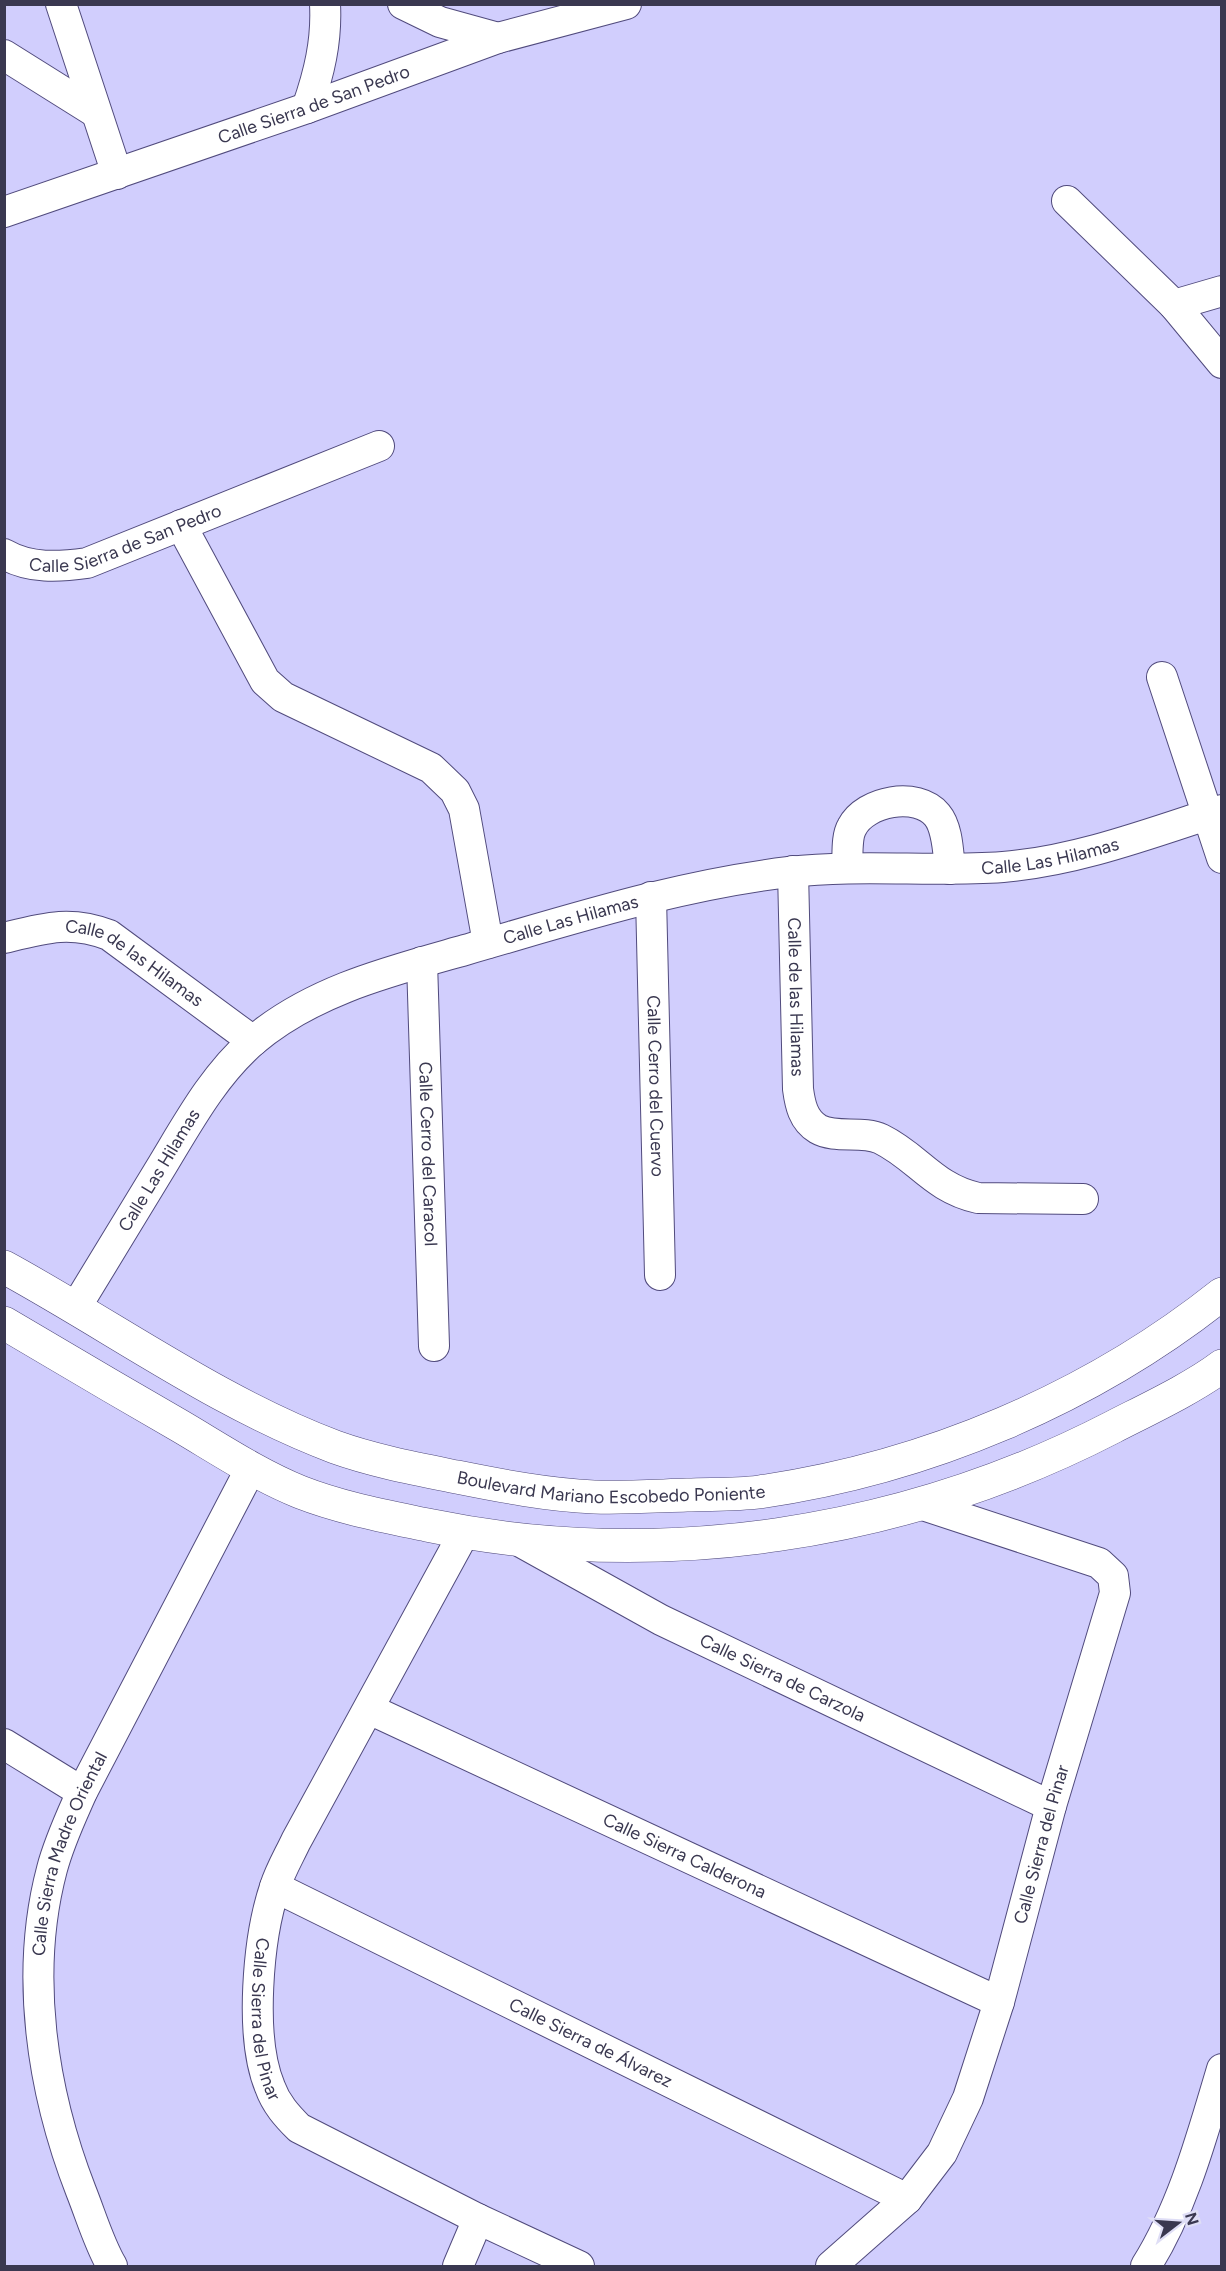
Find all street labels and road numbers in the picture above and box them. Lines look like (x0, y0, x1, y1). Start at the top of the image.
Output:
street label: Calle Sierra de San Pedro (215, 60, 413, 149)
street label: Calle Sierra de San Pedro (28, 499, 225, 577)
street label: Calle Las Hilamas (981, 833, 1121, 879)
street label: Calle Las Hilamas (501, 890, 641, 949)
street label: Calle de las Hilamas (65, 916, 208, 1012)
street label: Calle de las Hilamas (783, 917, 809, 1077)
street label: Calle Cerro del Cuervo (642, 995, 669, 1177)
street label: Calle Cerro del Caracol (414, 1061, 442, 1247)
street label: Calle Las Hilamas (113, 1105, 205, 1236)
street label: Boulevard Mariano Escobedo Poniente (455, 1466, 767, 1508)
street label: Calle Sierra de Carzola (696, 1629, 869, 1727)
street label: Calle Sierra Madre Oriental (28, 1748, 112, 1957)
street label: Calle Sierra del Pinar (1009, 1762, 1074, 1926)
street label: Calle Sierra Calderona (599, 1808, 770, 1903)
street label: Calle Sierra del Pinar (247, 1936, 285, 2104)
street label: Calle Sierra de Álvarez (505, 1993, 676, 2092)

